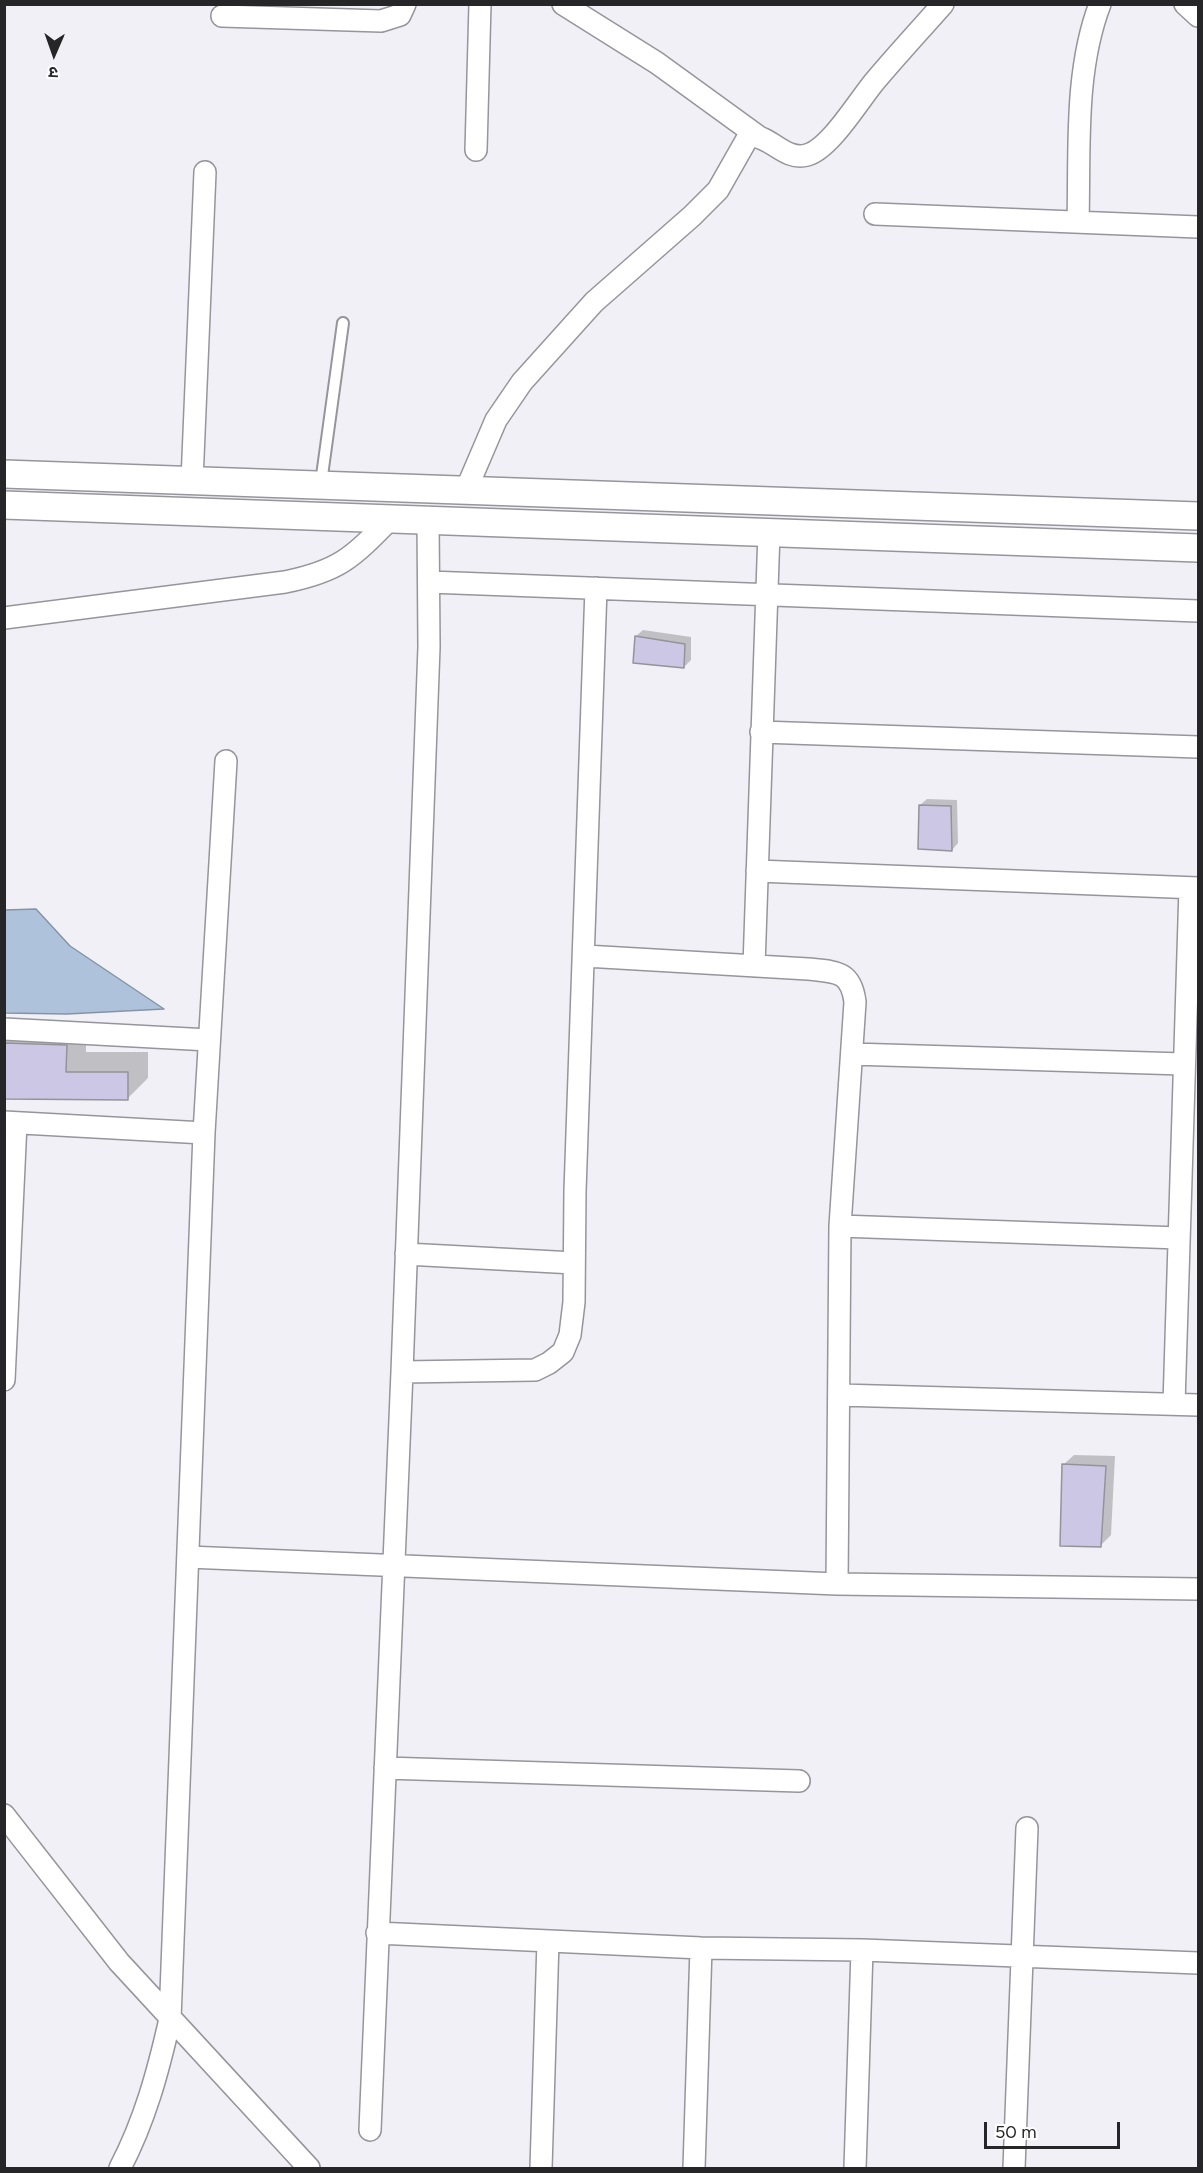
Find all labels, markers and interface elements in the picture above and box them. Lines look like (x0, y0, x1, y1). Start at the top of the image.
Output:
north arrow (24, 24, 84, 84)
text: उ (48, 63, 58, 82)
scale bar (987, 2110, 1124, 2148)
text: 50 m (995, 2121, 1037, 2143)

